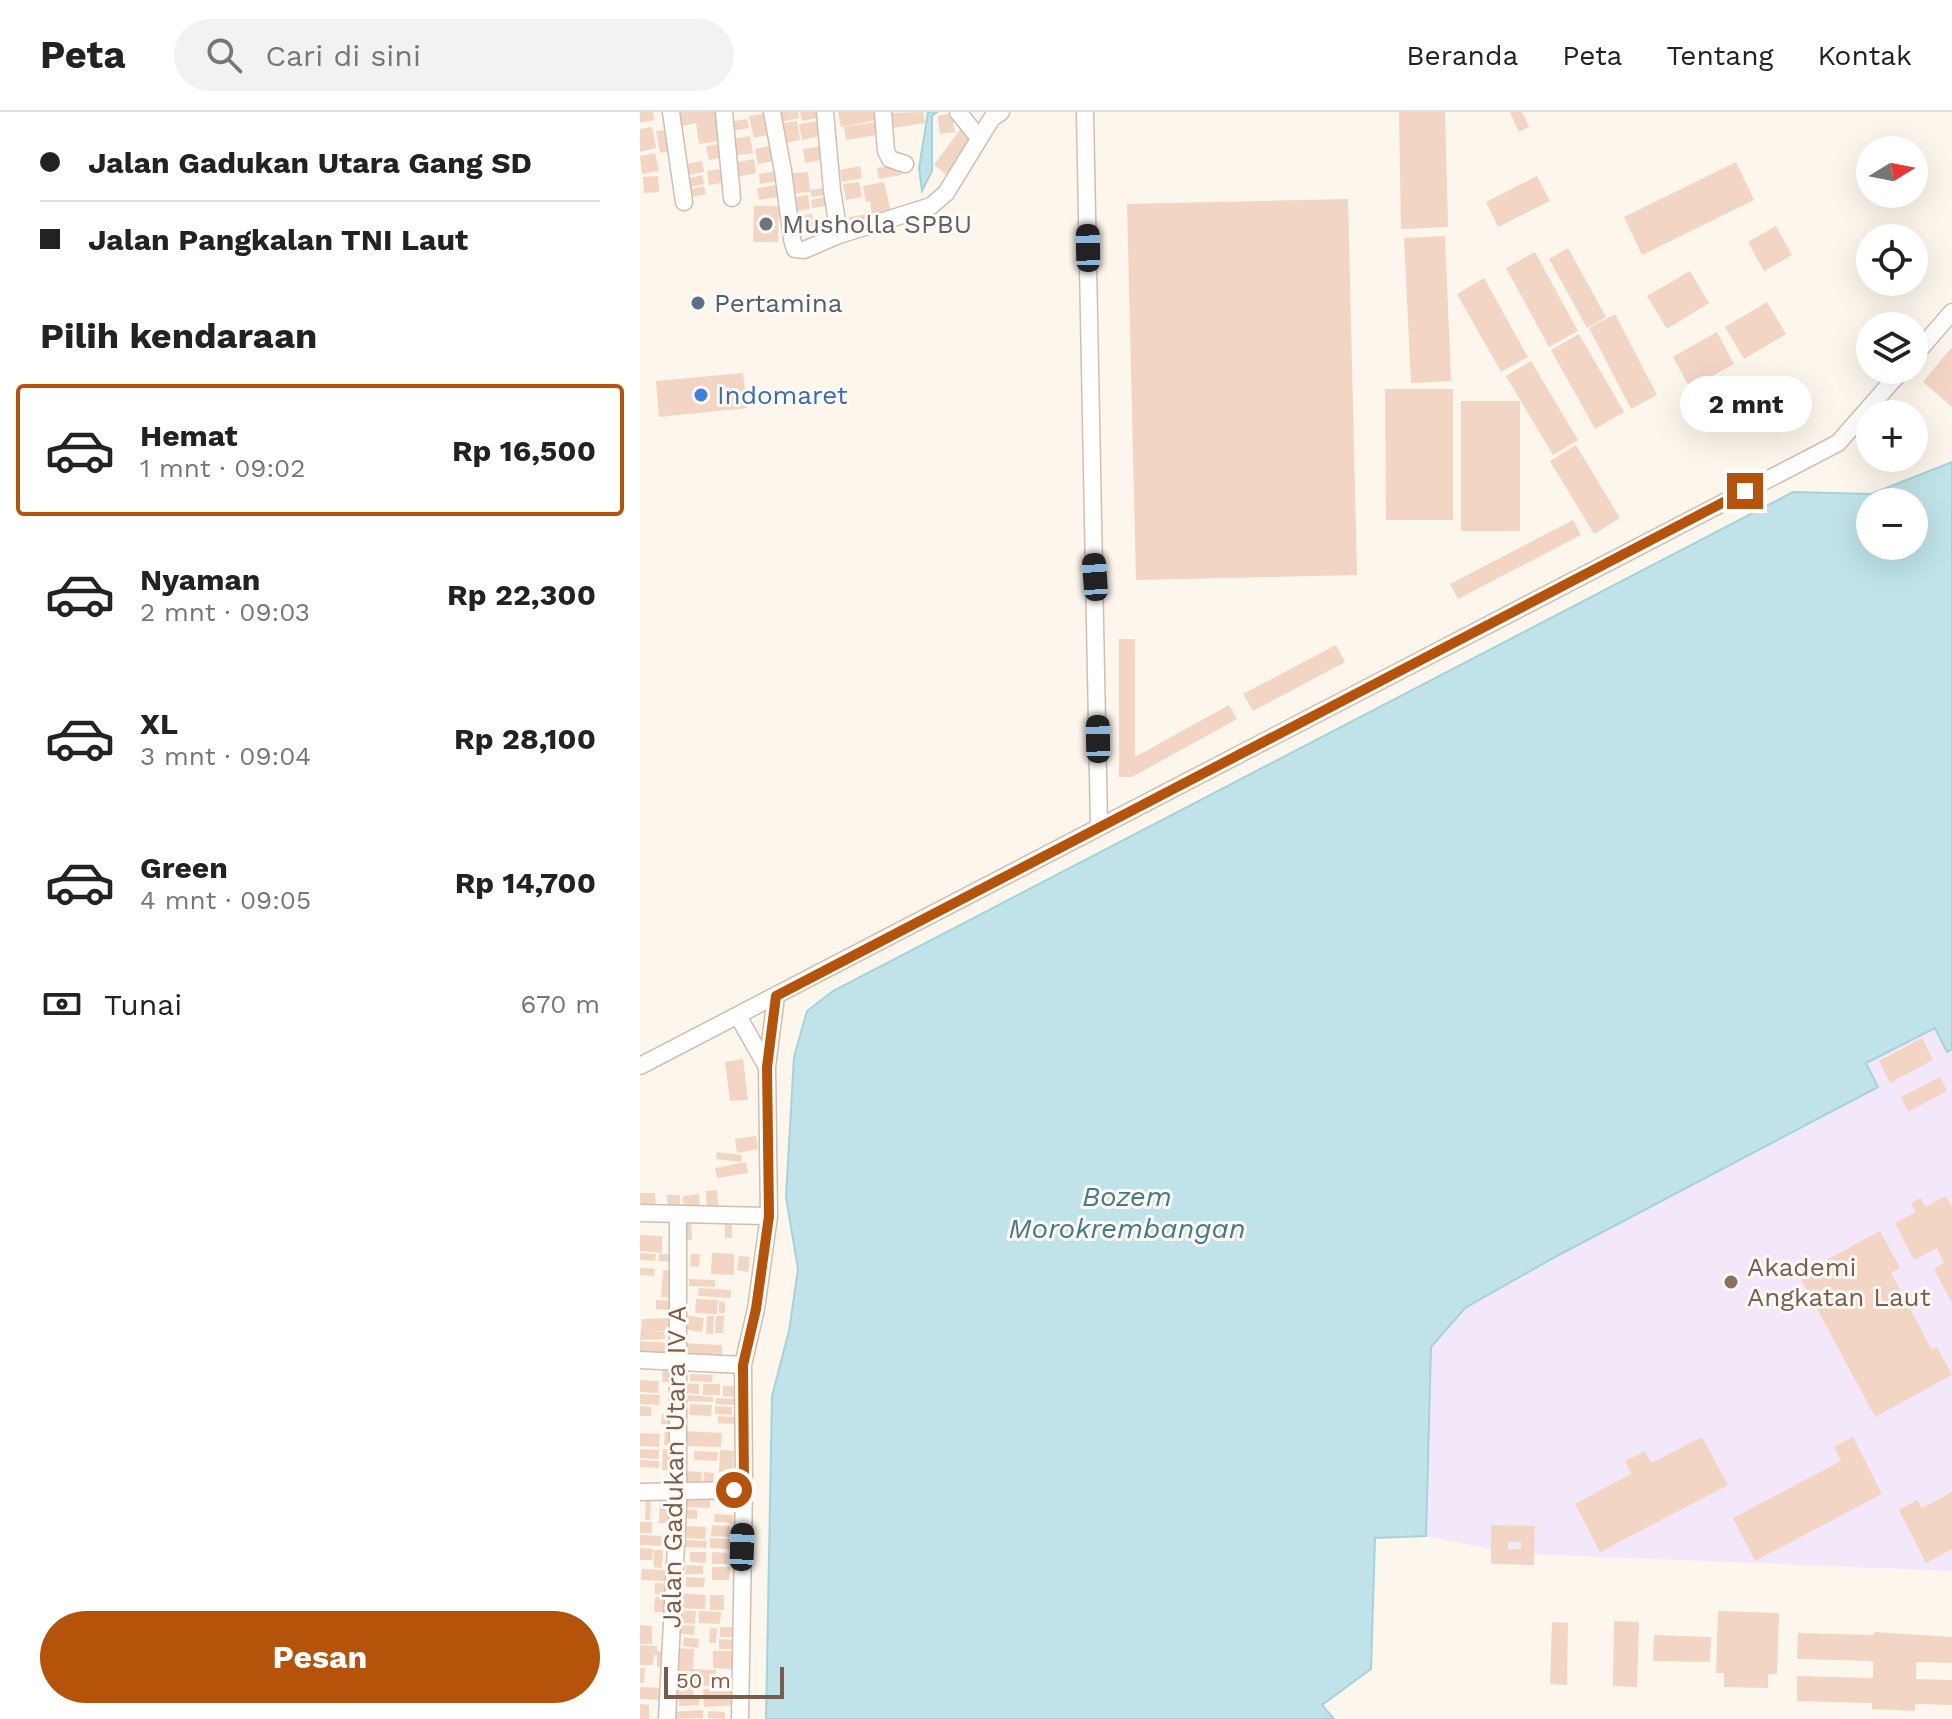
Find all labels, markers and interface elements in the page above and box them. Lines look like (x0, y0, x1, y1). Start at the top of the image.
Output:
search box (174, 19, 734, 91)
text: Peta (40, 33, 126, 77)
icon: search (202, 33, 246, 77)
text: Cari di sini (266, 38, 421, 73)
text: Beranda (1406, 39, 1518, 72)
text: Peta (1562, 39, 1622, 72)
text: Tentang (1666, 39, 1773, 72)
text: Kontak (1817, 39, 1912, 72)
north arrow (1856, 136, 1928, 208)
map controls (1856, 136, 1928, 560)
text: Jalan Gadukan Utara Gang SD (88, 145, 532, 180)
place label: Musholla SPBU (782, 209, 972, 239)
marker: Musholla SPBU (757, 215, 775, 233)
text: Jalan Pangkalan TNI Laut (88, 222, 468, 257)
car (1076, 224, 1100, 272)
button: locate (1856, 224, 1928, 296)
place label: Pertamina (714, 288, 843, 318)
marker: Pertamina (689, 294, 707, 312)
button: layers (1856, 312, 1928, 384)
text: Pilih kendaraan (40, 315, 317, 357)
callout: 2 mnt (1679, 375, 1811, 431)
place label: Indomaret (717, 380, 848, 410)
marker: Indomaret (692, 386, 710, 404)
text: 2 mnt (1709, 389, 1783, 419)
button: + (1856, 400, 1928, 472)
icon: car (44, 414, 116, 486)
text: Hemat (140, 418, 238, 453)
text: Rp 16,500 (452, 433, 596, 468)
text: 1 mnt · 09:02 (140, 453, 305, 483)
route end (1727, 473, 1763, 509)
button: − (1856, 488, 1928, 560)
car (1081, 552, 1109, 602)
icon: car (44, 558, 116, 630)
text: Nyaman (140, 562, 260, 597)
text: Rp 22,300 (447, 577, 596, 612)
text: 2 mnt · 09:03 (140, 597, 310, 627)
icon: car (44, 702, 116, 774)
text: XL (140, 706, 178, 741)
car (1086, 715, 1110, 763)
text: Rp 28,100 (454, 721, 596, 756)
text: 3 mnt · 09:04 (140, 741, 311, 771)
icon: car (44, 846, 116, 918)
text: Green (140, 850, 228, 885)
text: Rp 14,700 (455, 865, 596, 900)
text: 4 mnt · 09:05 (140, 885, 311, 915)
icon: cash (40, 982, 84, 1026)
text: Tunai (104, 987, 182, 1022)
text: 670 m (521, 989, 600, 1019)
water label: Bozem Morokrembangan (1008, 1180, 1246, 1245)
place label: Akademi Angkatan Laut (1747, 1252, 1931, 1312)
marker: Akademi Angkatan Laut (1722, 1273, 1740, 1291)
street label: Jalan Gadukan Utara IV A (656, 1305, 692, 1629)
route start (716, 1472, 752, 1508)
car (729, 1523, 755, 1571)
button: Pesan (40, 1611, 600, 1703)
scale bar (664, 1663, 784, 1699)
text: 50 m (676, 1668, 731, 1693)

